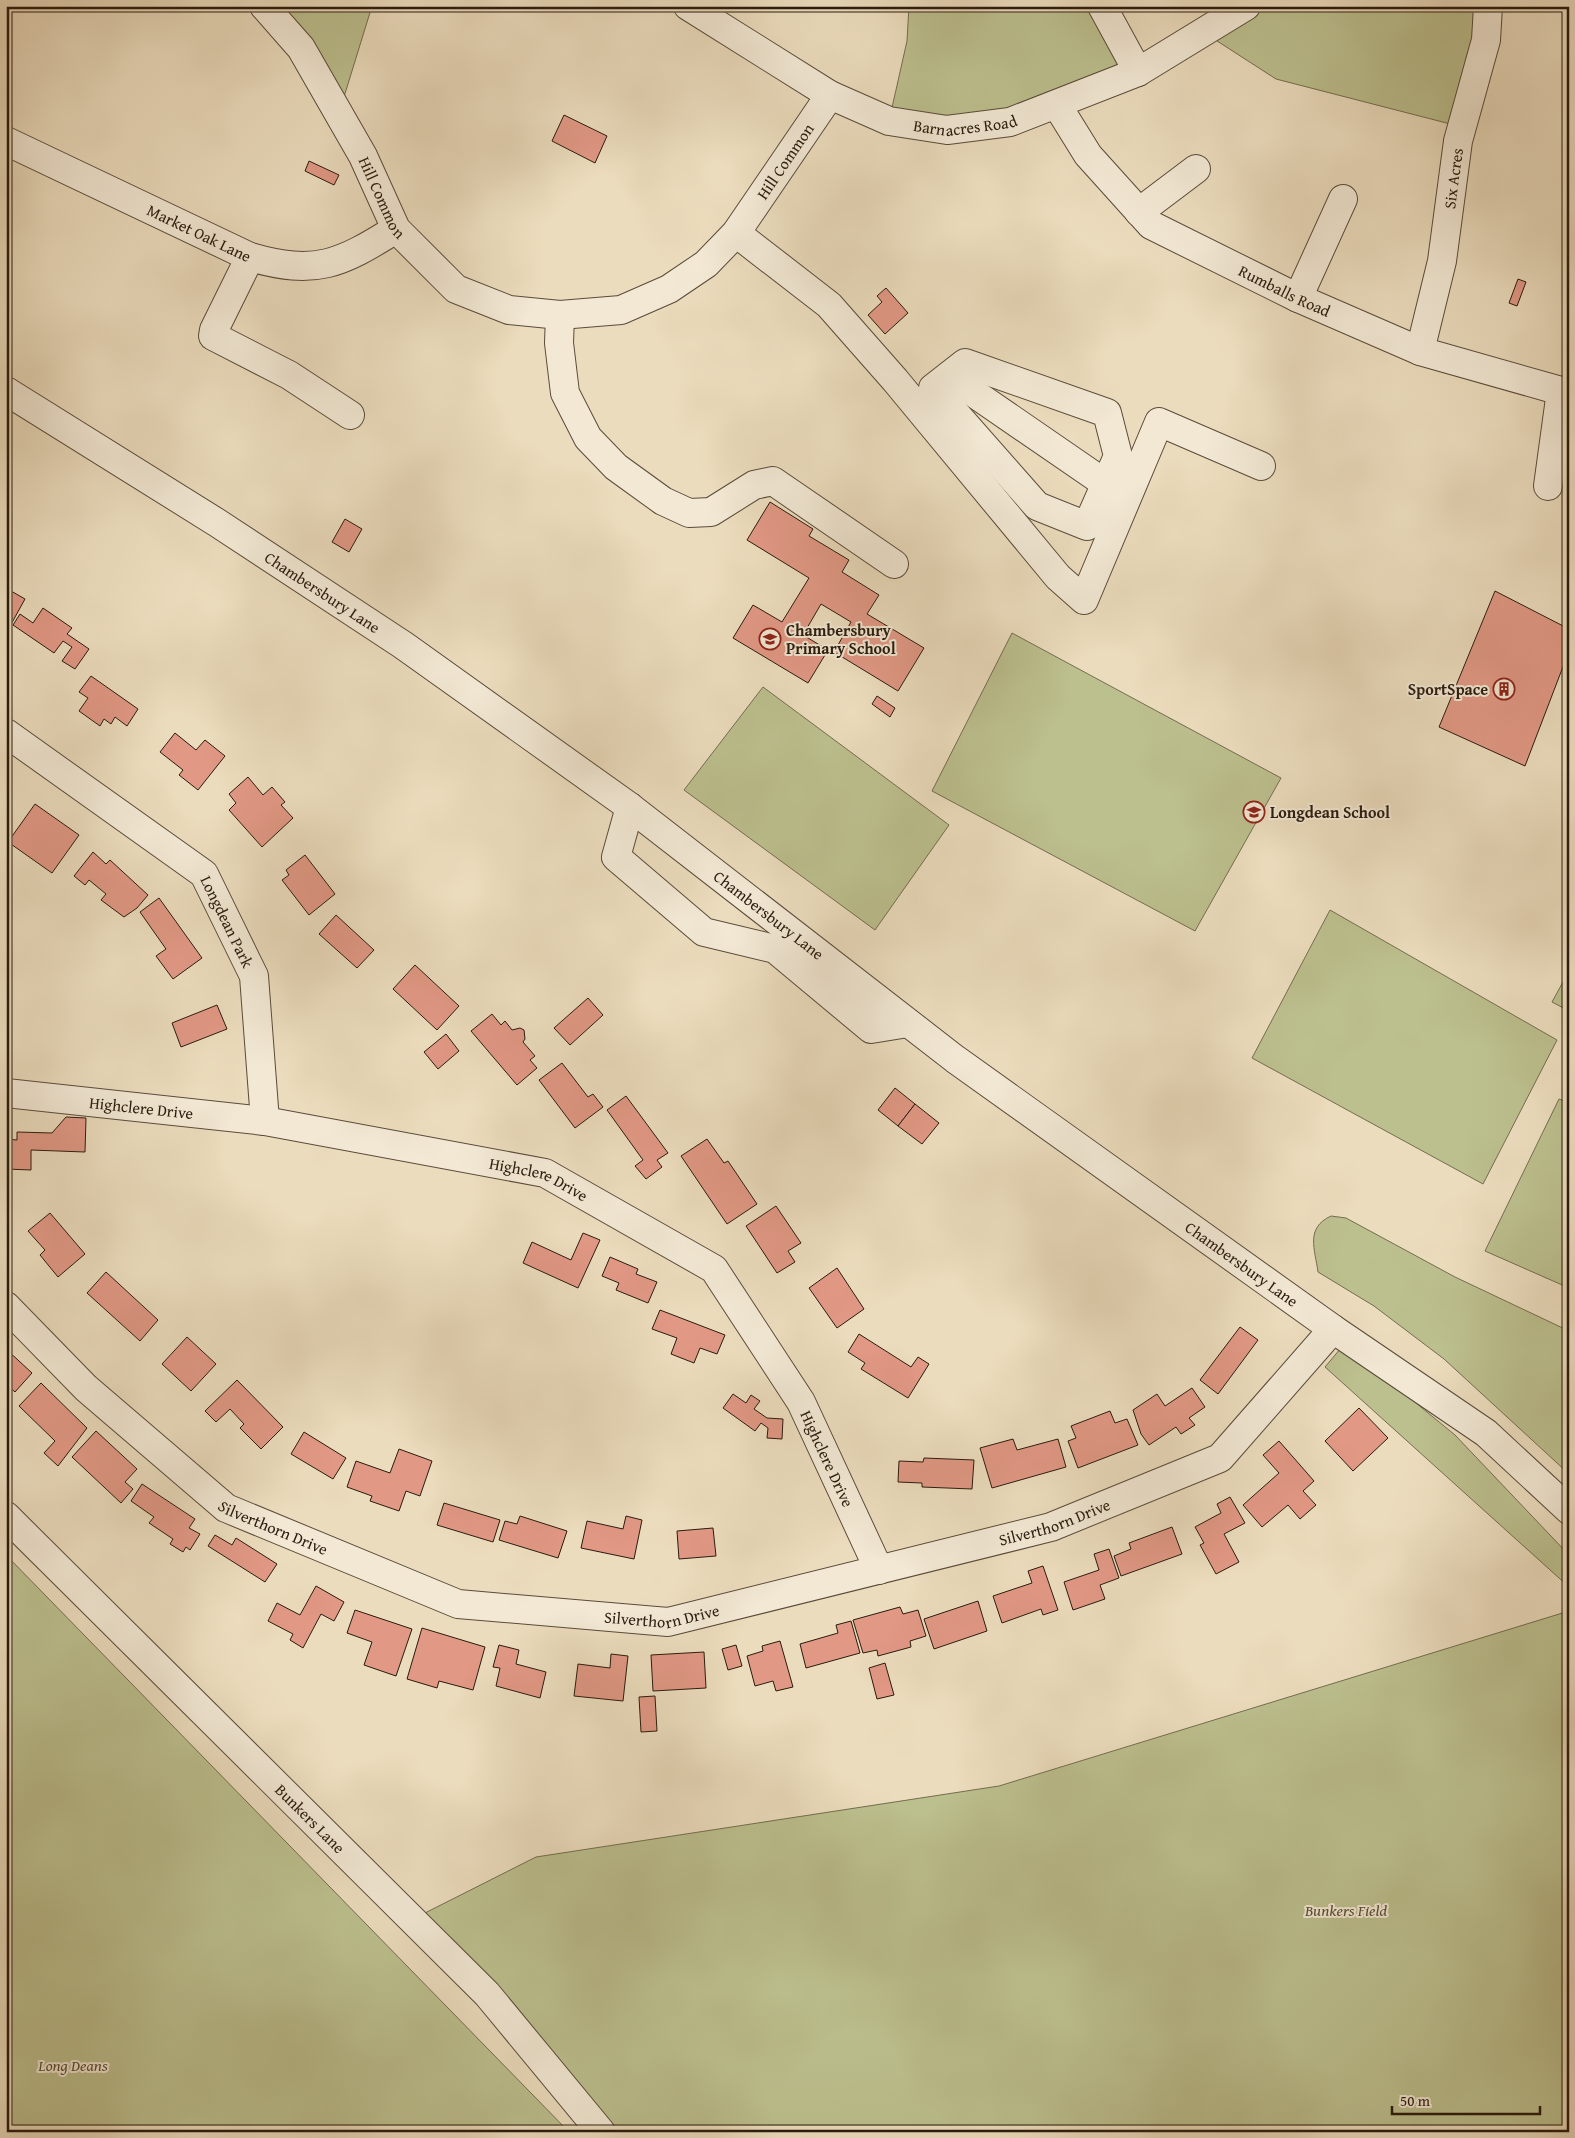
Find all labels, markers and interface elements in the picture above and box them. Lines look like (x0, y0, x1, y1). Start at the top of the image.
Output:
street label: Barnacres Road (912, 108, 1021, 142)
street label: Hill Common (750, 118, 820, 204)
street label: Six Acres (1437, 147, 1469, 210)
street label: Hill Common (353, 152, 411, 244)
street label: Market Oak Lane (143, 198, 255, 268)
street label: Rumballs Road (1235, 258, 1335, 323)
street label: Chambersbury Lane (260, 545, 385, 639)
place label: Chambersbury Primary School (786, 618, 896, 660)
school or university icon: Chambersbury Primary School (758, 627, 782, 651)
place label: SportSpace (1408, 677, 1488, 701)
building icon: SportSpace (1492, 677, 1516, 701)
school or university icon: Longdean School (1242, 800, 1266, 824)
place label: Longdean School (1270, 800, 1390, 824)
street label: Chambersbury Lane (709, 864, 829, 965)
street label: Longdean Park (195, 871, 260, 972)
street label: Highclere Drive (88, 1090, 194, 1125)
street label: Highclere Drive (487, 1151, 593, 1207)
street label: Chambersbury Lane (1180, 1215, 1303, 1313)
street label: Highclere Drive (794, 1406, 860, 1511)
street label: Silverthorn Drive (996, 1492, 1114, 1552)
street label: Silverthorn Drive (213, 1494, 332, 1561)
street label: Silverthorn Drive (603, 1598, 722, 1634)
street label: Bunkers Lane (270, 1778, 351, 1859)
park label: Bunkers Field (1304, 1898, 1387, 1922)
park label: Long Deans (37, 2053, 108, 2077)
scale bar (1392, 2083, 1540, 2115)
text: 50 m (1400, 2090, 1431, 2111)

